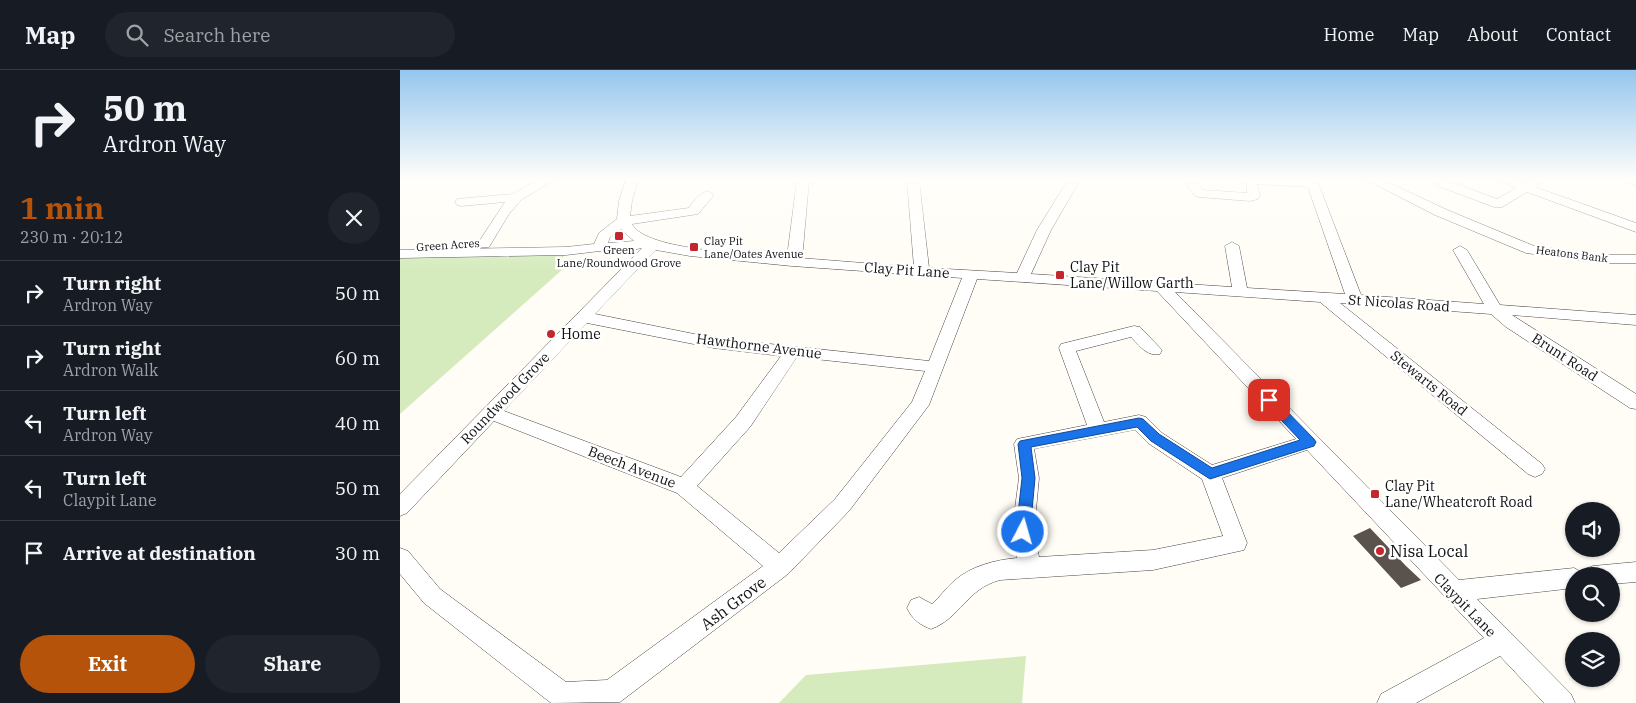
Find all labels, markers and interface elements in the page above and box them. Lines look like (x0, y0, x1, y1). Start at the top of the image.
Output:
search box (105, 12, 455, 57)
text: Map (25, 19, 75, 51)
icon: search (123, 21, 151, 49)
text: Search here (163, 23, 270, 47)
text: Home (1323, 23, 1375, 46)
text: Map (1403, 23, 1439, 46)
text: About (1467, 23, 1518, 46)
text: Contact (1546, 23, 1611, 46)
text: 50 m (103, 85, 187, 131)
icon: right (20, 90, 85, 155)
text: Ardron Way (103, 129, 226, 158)
text: 1 min (20, 188, 104, 227)
button: close (328, 192, 380, 244)
text: 230 m · 20:12 (20, 227, 123, 247)
marker: Green Lane/Roundwood Grove (613, 230, 625, 242)
place label: Clay Pit Lane/Oates Avenue (704, 234, 804, 261)
street label: Green Acres (416, 236, 480, 254)
marker: Clay Pit Lane/Oates Avenue (688, 241, 700, 253)
place label: Green Lane/Roundwood Grove (557, 243, 681, 270)
street label: Heatons Bank (1535, 243, 1609, 265)
street label: Clay Pit Lane (864, 258, 950, 282)
place label: Clay Pit Lane/Willow Garth (1070, 258, 1194, 292)
marker: Clay Pit Lane/Willow Garth (1054, 269, 1066, 281)
text: Turn right (63, 271, 161, 295)
icon: right (20, 279, 48, 307)
text: 50 m (335, 281, 380, 305)
street label: St Nicolas Road (1347, 290, 1451, 316)
text: Ardron Way (63, 295, 153, 315)
place label: Home (561, 325, 601, 343)
marker: Home (545, 328, 557, 340)
street label: Hawthorne Avenue (695, 329, 823, 363)
street label: Brunt Road (1529, 329, 1602, 385)
text: Turn right (63, 336, 161, 360)
icon: right (20, 344, 48, 372)
text: 60 m (335, 346, 380, 370)
street label: Stewarts Road (1387, 346, 1472, 420)
street label: Roundwood Grove (457, 348, 553, 448)
text: Ardron Walk (63, 360, 158, 380)
pin (1248, 379, 1290, 421)
icon: arrive (1255, 386, 1283, 414)
text: Turn left (63, 401, 146, 425)
icon: left (20, 409, 48, 437)
text: 40 m (335, 411, 380, 435)
text: Ardron Way (63, 425, 153, 445)
street label: Beech Avenue (585, 442, 679, 492)
text: Turn left (63, 466, 146, 490)
icon: left (20, 474, 48, 502)
text: 50 m (335, 476, 380, 500)
place label: Clay Pit Lane/Wheatcroft Road (1385, 477, 1533, 511)
marker: Clay Pit Lane/Wheatcroft Road (1369, 488, 1381, 500)
text: Claypit Lane (63, 490, 157, 510)
map controls (1565, 502, 1620, 687)
button: sound (1565, 502, 1620, 557)
position arrow (996, 505, 1048, 557)
icon: arrive (20, 539, 48, 567)
text: Arrive at destination (63, 541, 256, 565)
text: 30 m (335, 541, 380, 565)
place label: Nisa Local (1390, 541, 1468, 561)
marker: Nisa Local (1374, 545, 1386, 557)
button: search (1565, 567, 1620, 622)
street label: Claypit Lane (1430, 569, 1500, 641)
street label: Ash Grove (696, 572, 770, 634)
button: layers (1565, 632, 1620, 687)
button: Exit (20, 635, 195, 693)
button: Share (205, 635, 380, 693)

